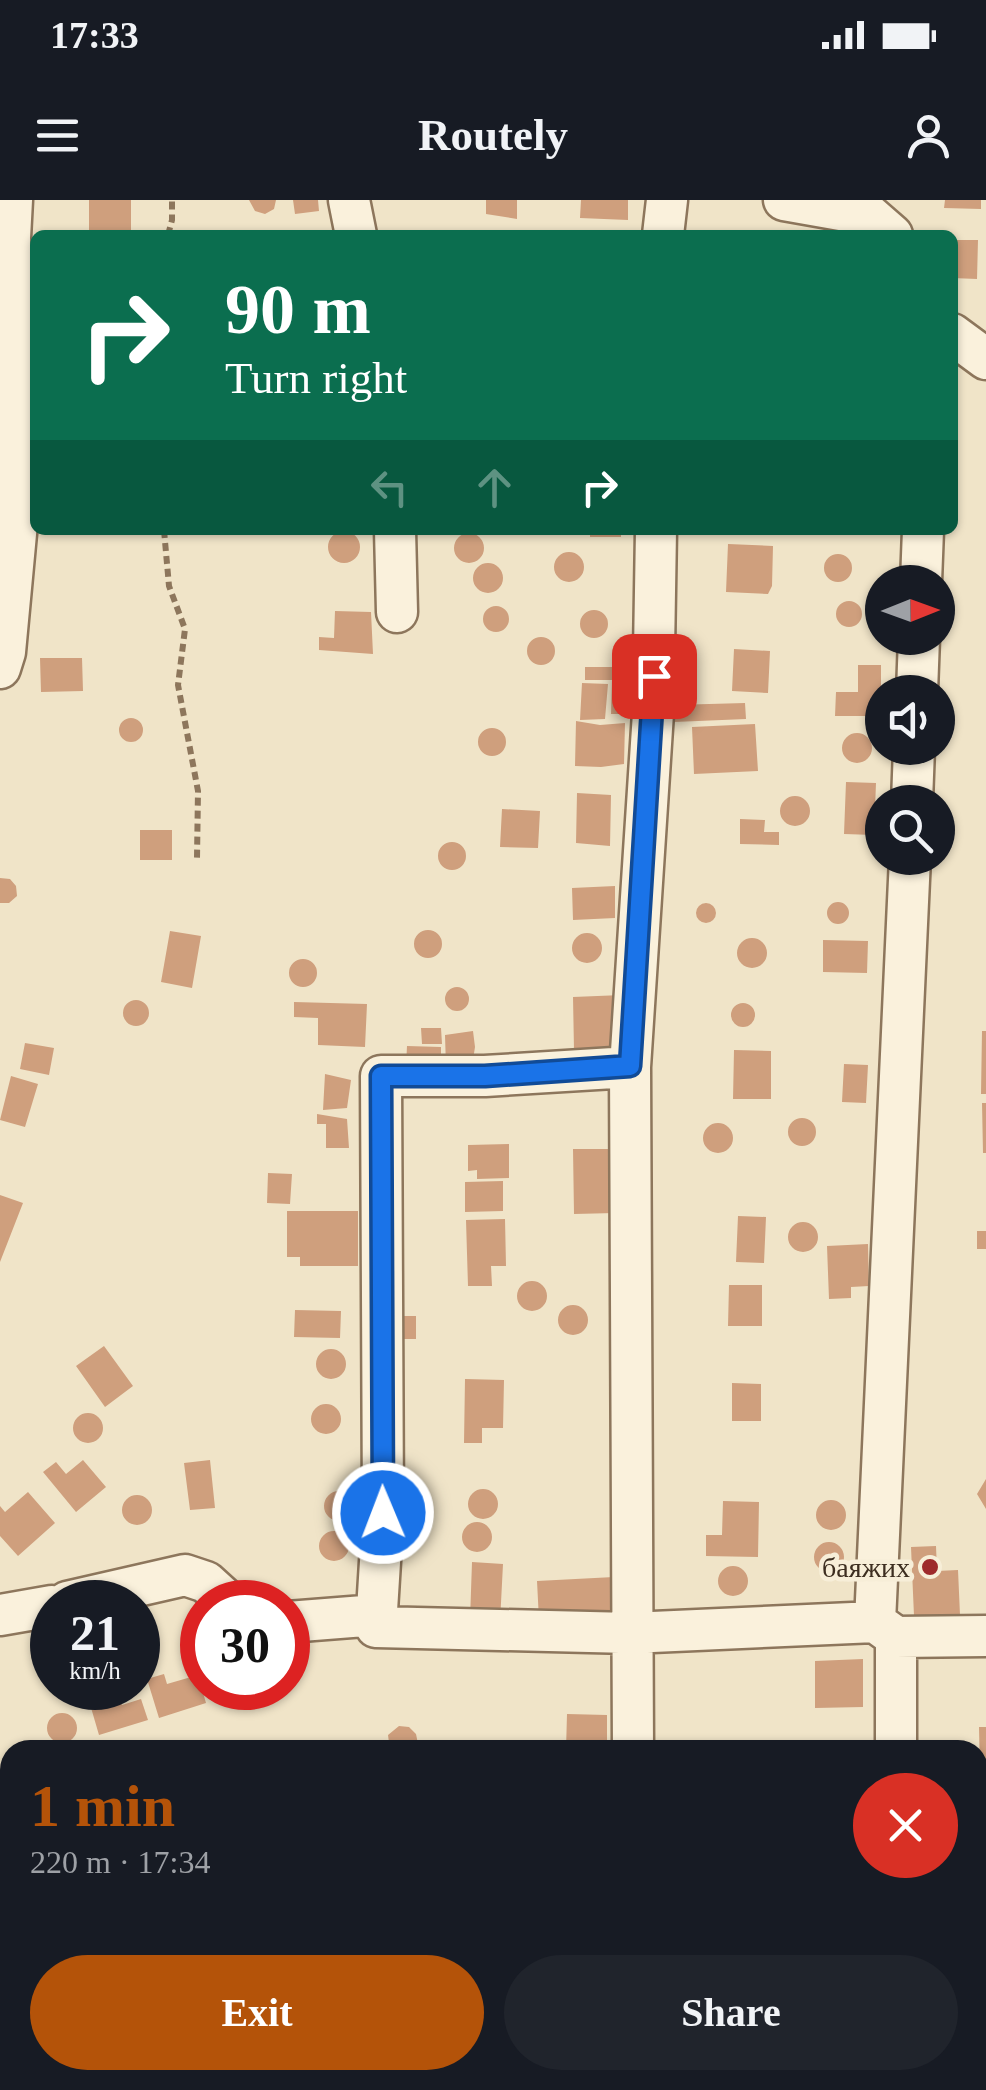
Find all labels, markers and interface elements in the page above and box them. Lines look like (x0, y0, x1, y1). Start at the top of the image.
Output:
text: 17:33 (50, 14, 139, 56)
icon: menu (30, 108, 85, 163)
icon: person (901, 108, 956, 163)
text: Routely (418, 110, 568, 160)
icon: right (60, 270, 190, 400)
text: 90 m (225, 271, 371, 348)
text: Turn right (225, 353, 407, 403)
icon: left (362, 460, 417, 515)
icon: ahead (467, 460, 522, 515)
icon: right (572, 460, 627, 515)
north arrow (865, 565, 955, 655)
map controls (865, 565, 955, 875)
pin (612, 634, 697, 719)
icon: arrive (627, 649, 682, 704)
button: sound (865, 675, 955, 765)
button: search (865, 785, 955, 875)
position arrow (331, 1461, 435, 1565)
place label: баяжих (822, 1552, 910, 1583)
marker: баяжих (919, 1556, 941, 1578)
speed limit sign: 30 (180, 1580, 310, 1710)
text: 21 (70, 1605, 120, 1661)
text: km/h (69, 1657, 121, 1684)
text: 1 min (30, 1773, 175, 1839)
button: close (853, 1773, 958, 1878)
text: 220 m · 17:34 (30, 1844, 210, 1880)
button: Exit (30, 1955, 484, 2070)
button: Share (504, 1955, 958, 2070)

